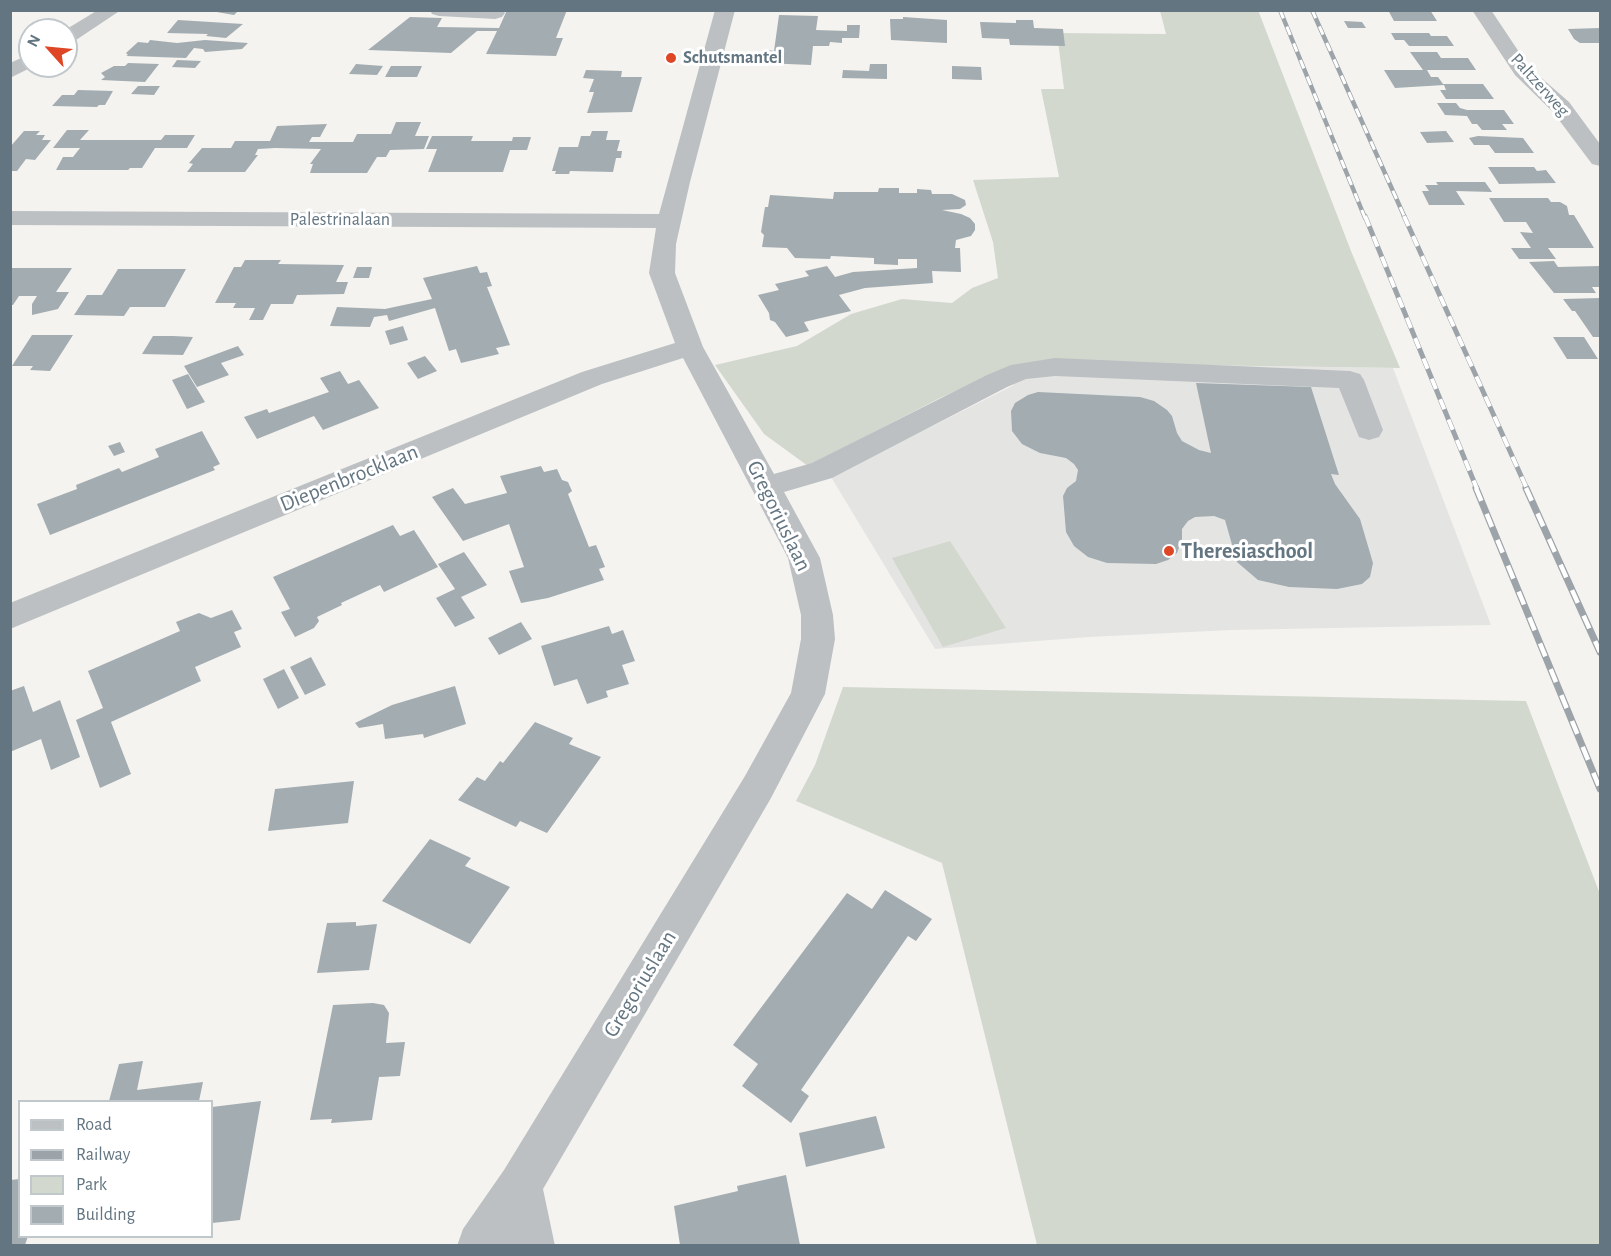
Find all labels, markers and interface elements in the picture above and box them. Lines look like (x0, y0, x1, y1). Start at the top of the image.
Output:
north arrow (18, 18, 78, 78)
text: N (24, 32, 43, 49)
place label: Schutsmantel (683, 47, 782, 69)
street label: Paltzerweg (1506, 49, 1574, 121)
marker: Schutsmantel (664, 51, 678, 65)
street label: Palestrinalaan (290, 209, 390, 231)
street label: Diepenbrocklaan (276, 438, 422, 518)
street label: Gregoriuslaan (741, 456, 817, 576)
place label: Theresiaschool (1181, 538, 1313, 564)
marker: Theresiaschool (1162, 544, 1176, 558)
street label: Gregoriuslaan (598, 926, 682, 1042)
legend (18, 1100, 213, 1238)
text: Road (76, 1116, 112, 1134)
text: Railway (76, 1146, 130, 1164)
text: Park (76, 1176, 107, 1194)
text: Building (76, 1206, 135, 1224)

